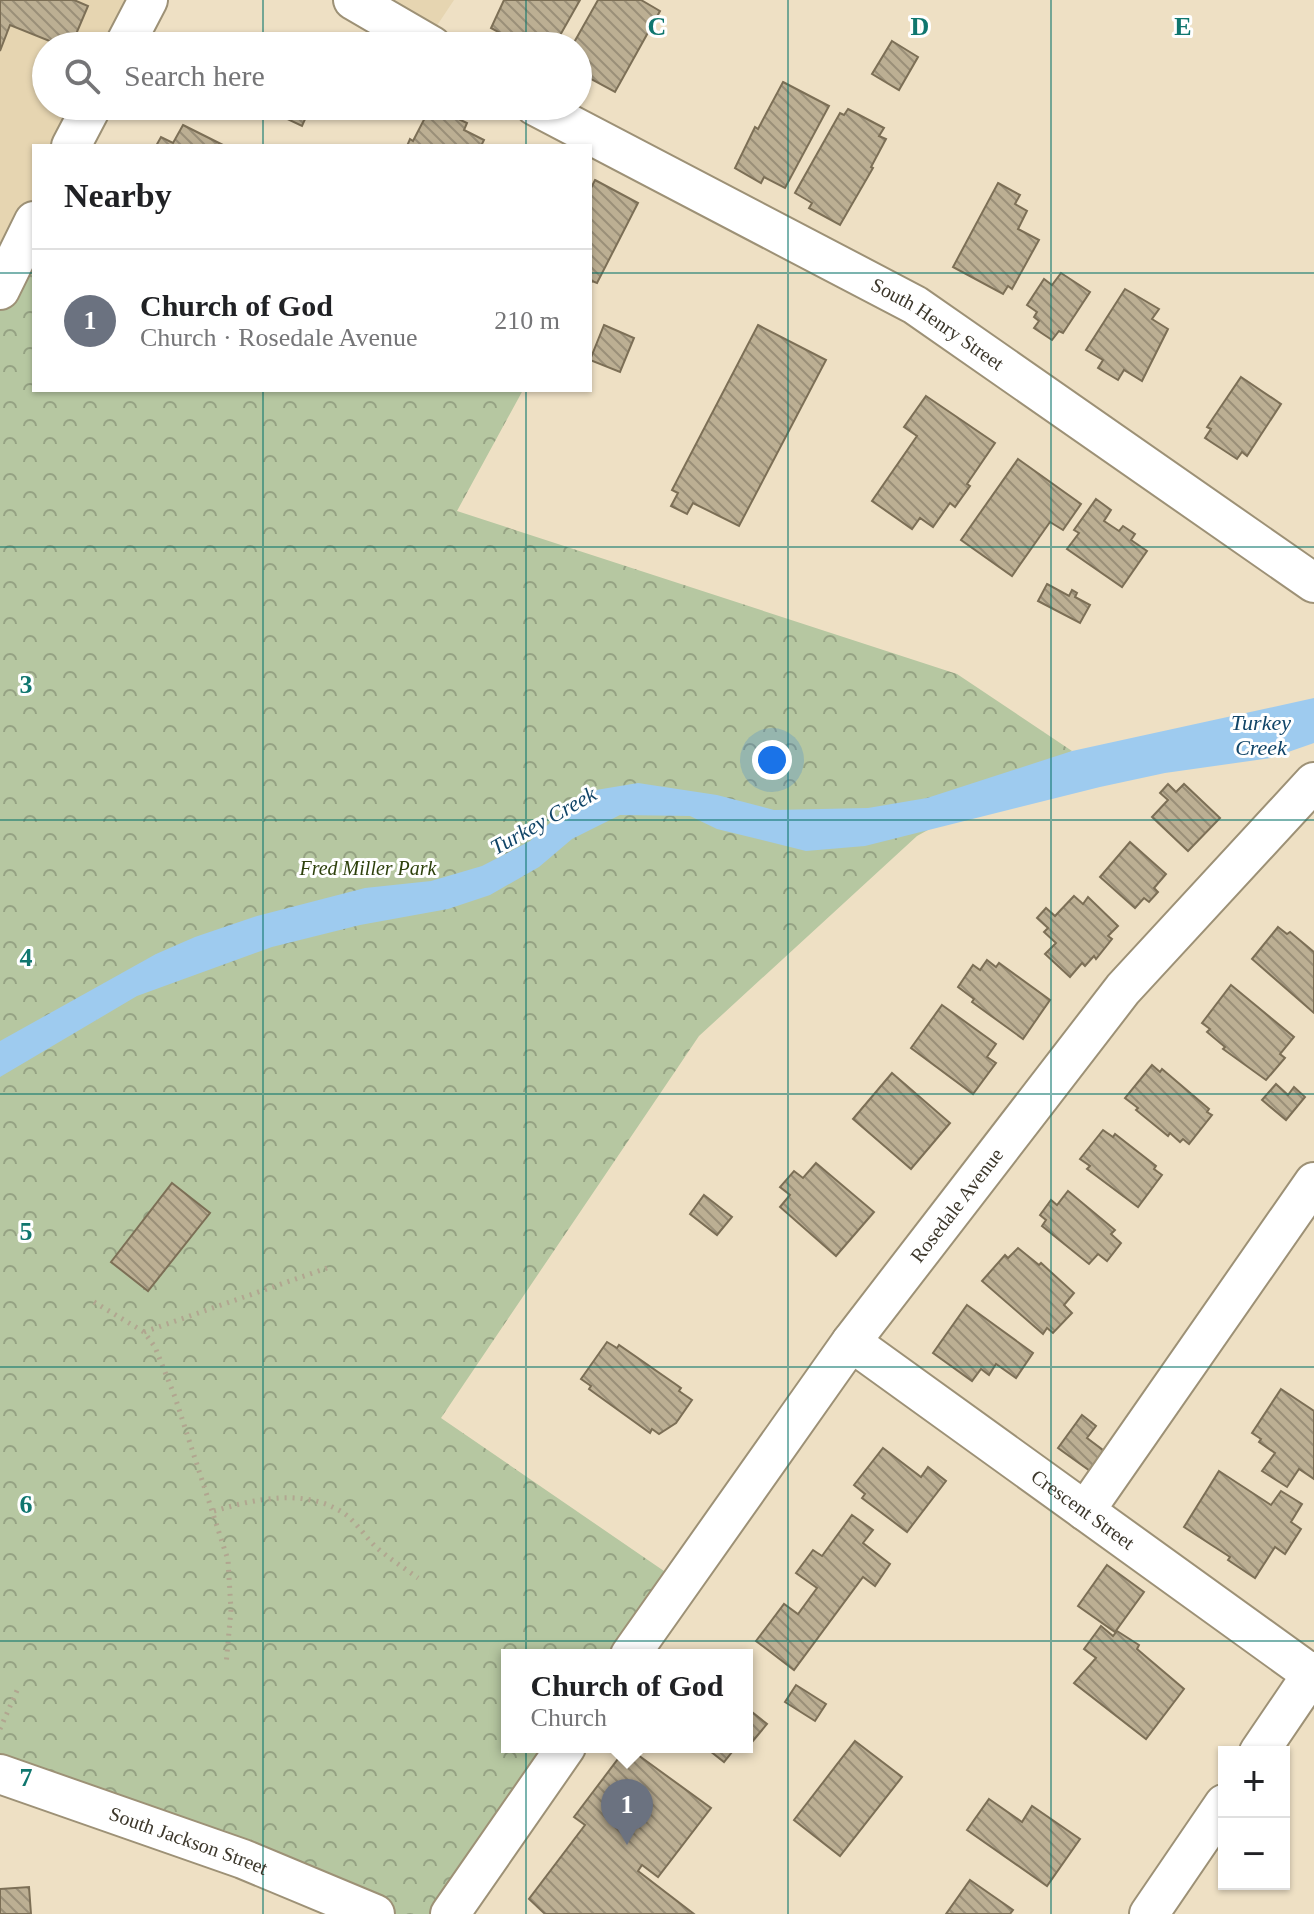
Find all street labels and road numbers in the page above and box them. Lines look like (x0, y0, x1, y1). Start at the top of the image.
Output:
street label: South Henry Street (868, 273, 1008, 375)
street label: Rosedale Avenue (906, 1144, 1007, 1266)
street label: Crescent Street (1027, 1465, 1139, 1554)
street label: South Jackson Street (106, 1802, 272, 1879)

